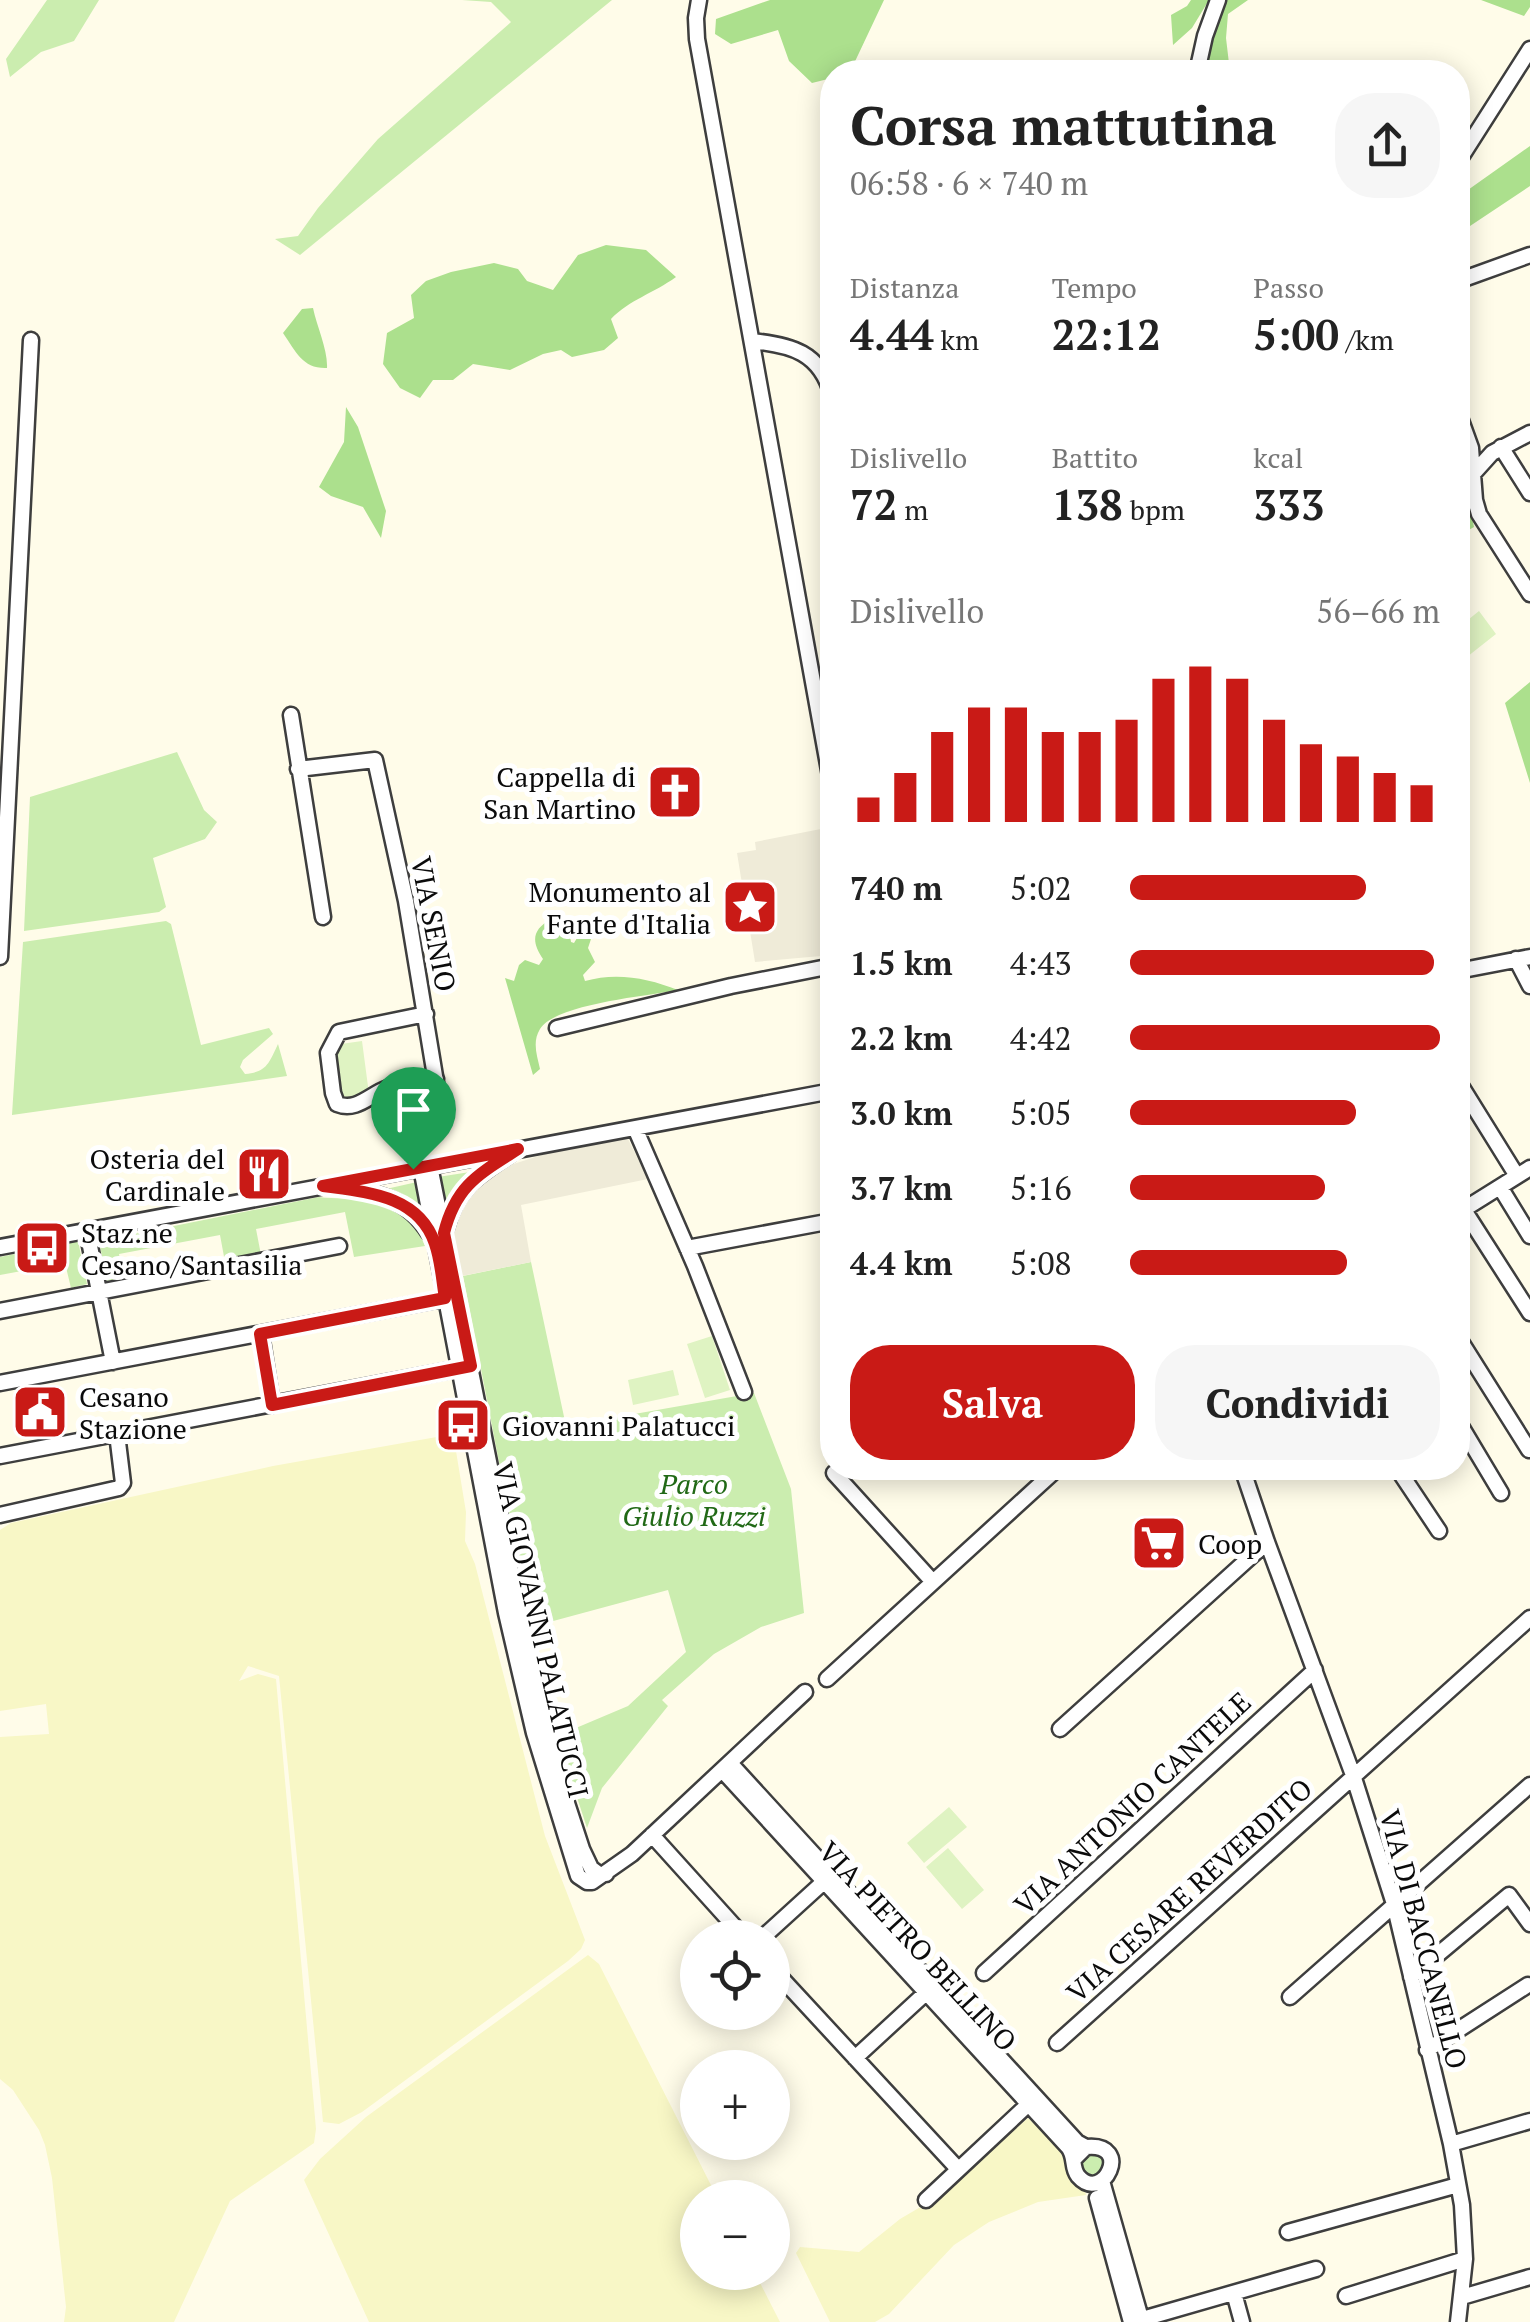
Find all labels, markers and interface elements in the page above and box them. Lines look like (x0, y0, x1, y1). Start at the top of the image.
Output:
text: Corsa mattutina (850, 88, 1277, 161)
button: share (1335, 93, 1440, 198)
text: 06:58 · 6 × 740 m (850, 162, 1088, 204)
text: Distanza (850, 269, 959, 306)
text: Tempo (1052, 269, 1137, 306)
text: Passo (1253, 269, 1324, 306)
text: 4.44 (850, 306, 934, 362)
text: 22:12 (1052, 306, 1161, 362)
text: 5:00 (1253, 306, 1339, 362)
text: km (934, 321, 979, 358)
text: /km (1339, 321, 1394, 358)
text: Dislivello (850, 439, 967, 476)
text: Battito (1052, 439, 1138, 476)
text: kcal (1253, 439, 1303, 476)
text: 72 (850, 476, 897, 532)
text: 138 (1052, 476, 1123, 532)
text: 333 (1253, 476, 1325, 532)
text: m (897, 491, 928, 528)
text: bpm (1123, 491, 1185, 528)
text: Dislivello (850, 590, 984, 632)
text: 56–66 m (1316, 590, 1440, 632)
place label: Cappella di San Martino (483, 758, 636, 827)
church icon: Cappella di San Martino (645, 762, 705, 822)
street label: VIA SENIO (403, 853, 465, 995)
text: 740 m (850, 867, 942, 909)
text: 5:02 (1010, 867, 1072, 909)
place label: Monumento al Fante d'Italia (528, 873, 711, 942)
place icon: Monumento al Fante d'Italia (720, 877, 780, 937)
text: 1.5 km (850, 942, 953, 984)
text: 4:43 (1010, 942, 1072, 984)
text: 2.2 km (850, 1017, 953, 1059)
text: 4:42 (1010, 1017, 1072, 1059)
pin (371, 1067, 456, 1170)
icon: arrive (386, 1082, 441, 1137)
text: 3.0 km (850, 1092, 953, 1134)
text: 5:05 (1010, 1092, 1072, 1134)
place label: Osteria del Cardinale (90, 1140, 225, 1209)
restaurant icon: Osteria del Cardinale (234, 1144, 294, 1204)
text: 3.7 km (850, 1167, 953, 1209)
text: 5:16 (1010, 1167, 1072, 1209)
place label: Staz.ne Cesano/Santasilia (81, 1214, 302, 1283)
bus stop icon: Staz.ne Cesano/Santasilia (12, 1218, 72, 1278)
text: 4.4 km (850, 1242, 953, 1284)
text: 5:08 (1010, 1242, 1072, 1284)
button: Salva (850, 1345, 1135, 1460)
button: Condividi (1155, 1345, 1440, 1460)
place label: Cesano Stazione (79, 1378, 187, 1447)
public building icon: Cesano Stazione (10, 1382, 70, 1442)
bus stop icon: Giovanni Palatucci (433, 1395, 493, 1455)
place label: Giovanni Palatucci (502, 1407, 735, 1444)
street label: VIA GIOVANNI PALATUCCI (484, 1458, 598, 1802)
park label: Parco Giulio Ruzzi (622, 1465, 766, 1534)
supermarket icon: Coop (1129, 1513, 1189, 1573)
place label: Coop (1198, 1525, 1262, 1562)
street label: VIA ANTONIO CANTELE (1006, 1683, 1258, 1923)
street label: VIA CESARE REVERDITO (1058, 1770, 1320, 2010)
street label: VIA DI BACCANELLO (1372, 1805, 1476, 2073)
street label: VIA PIETRO BELLINO (811, 1833, 1025, 2059)
map controls (680, 1920, 790, 2290)
button: locate (680, 1920, 790, 2030)
button: + (680, 2050, 790, 2160)
button: − (680, 2180, 790, 2290)

